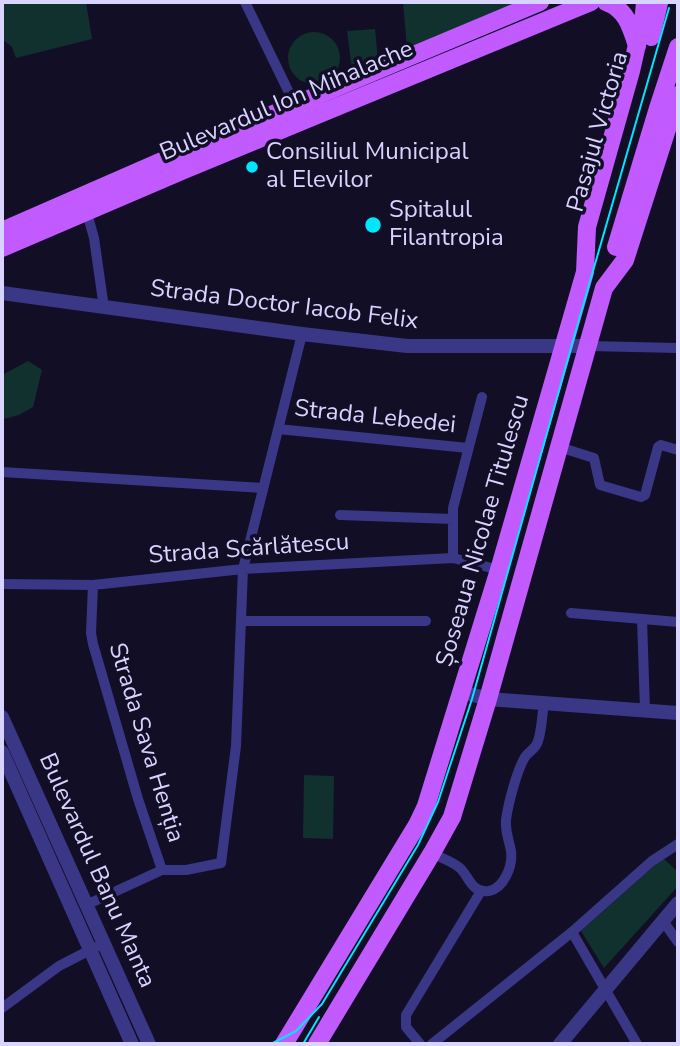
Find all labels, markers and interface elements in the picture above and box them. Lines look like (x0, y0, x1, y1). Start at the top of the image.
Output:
street label: Bulevardul Ion Mihalache (156, 36, 418, 168)
street label: Pasajul Victoria (562, 48, 636, 216)
place label: Consiliul Municipal al Elevilor (266, 139, 468, 195)
marker: Consiliul Municipal al Elevilor (244, 159, 260, 175)
place label: Spitalul Filantropia (389, 197, 504, 253)
marker: Spitalul Filantropia (363, 215, 383, 235)
street label: Strada Doctor Iacob Felix (148, 275, 420, 337)
street label: Șoseaua Nicolae Titulescu (431, 392, 537, 670)
street label: Strada Lebedei (293, 395, 457, 441)
street label: Strada Scărlătescu (148, 529, 350, 571)
street label: Strada Sava Henția (101, 640, 189, 846)
street label: Bulevardul Banu Manta (31, 749, 161, 993)

